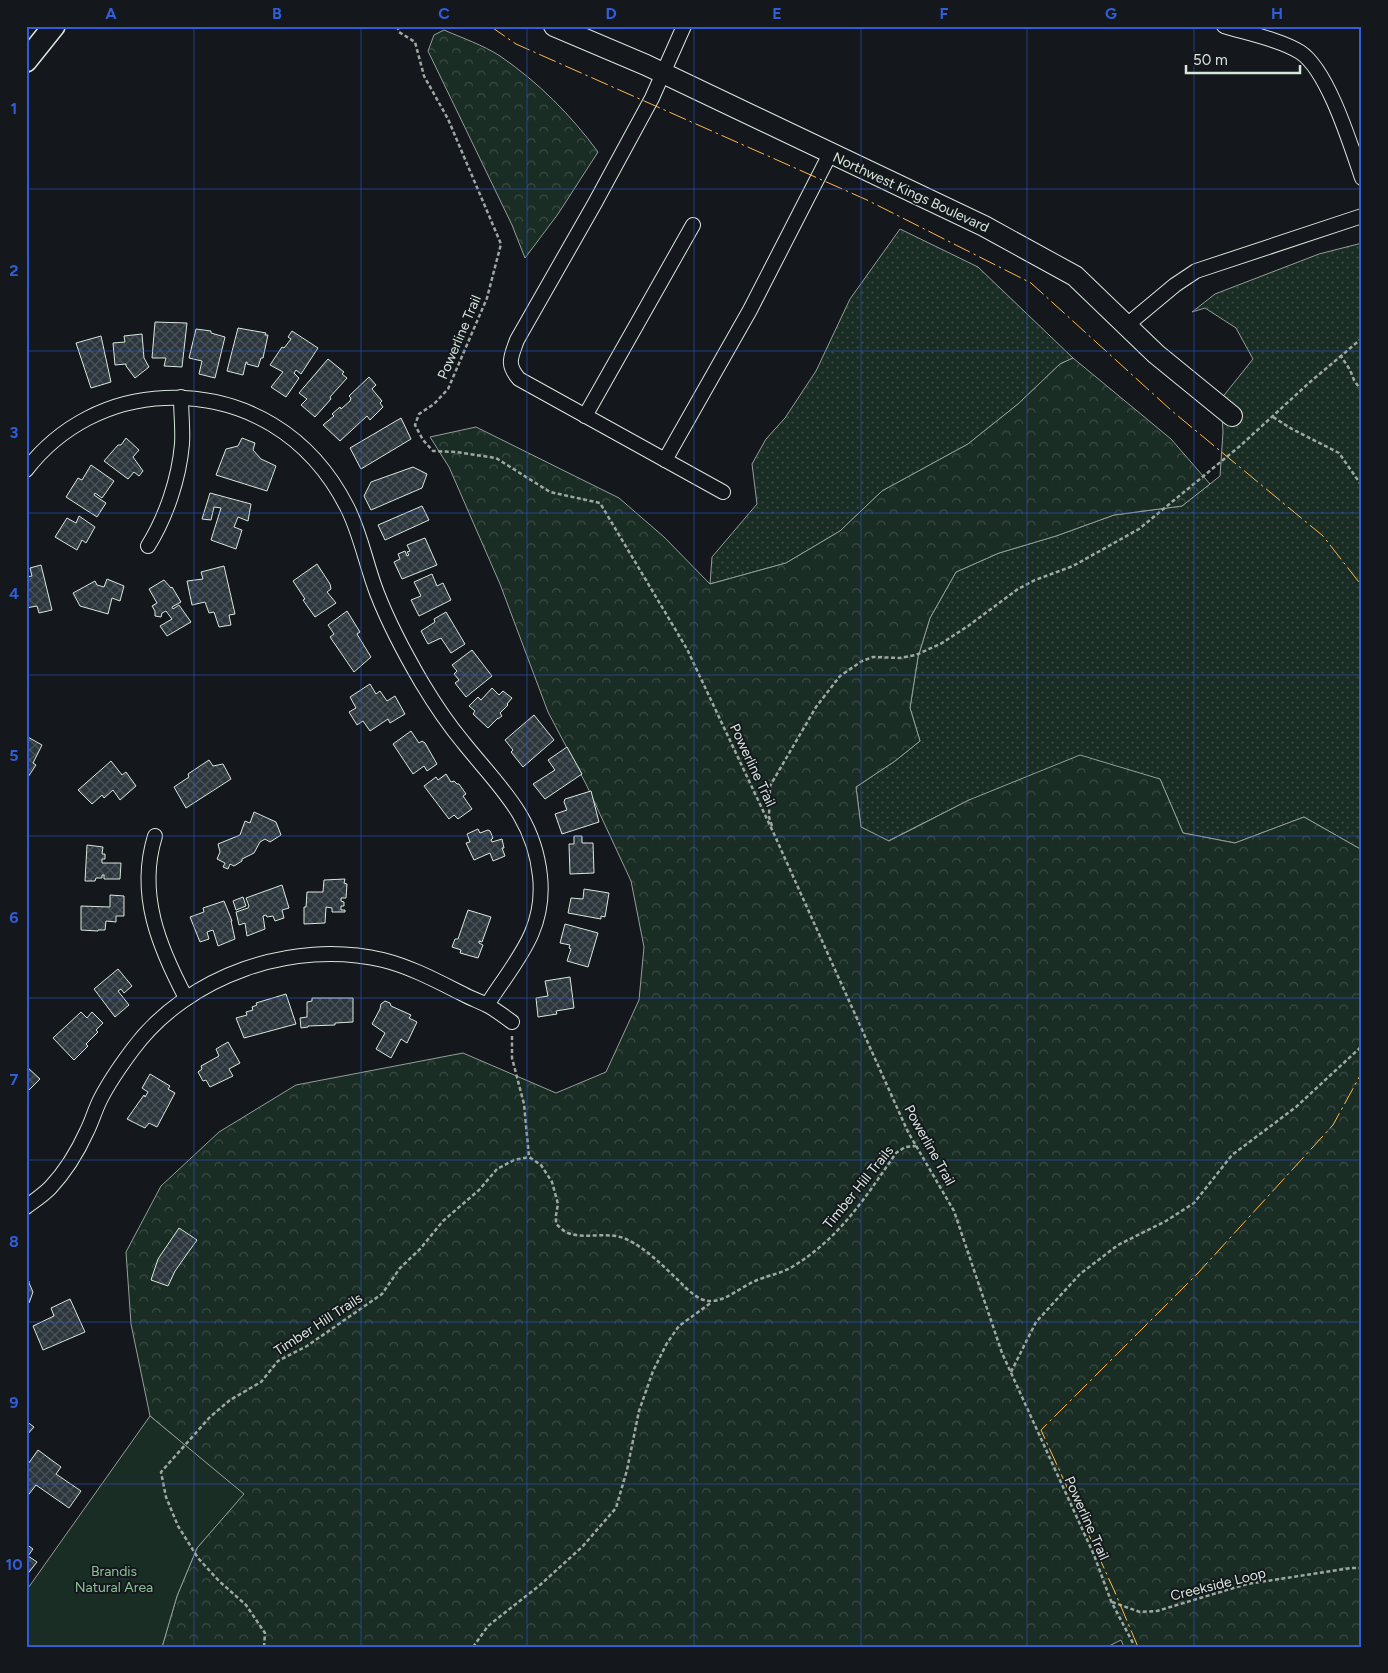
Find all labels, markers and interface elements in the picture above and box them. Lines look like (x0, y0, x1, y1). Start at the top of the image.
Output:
text: A (105, 4, 117, 23)
text: B (272, 4, 282, 23)
text: C (438, 4, 450, 23)
text: D (605, 4, 617, 23)
text: E (772, 4, 782, 23)
text: F (940, 4, 949, 23)
text: G (1105, 4, 1117, 23)
text: H (1271, 4, 1283, 23)
scale bar (1186, 42, 1299, 74)
text: 50 m (1193, 51, 1228, 69)
text: 1 (11, 99, 17, 118)
street label: Northwest Kings Boulevard (830, 149, 992, 236)
text: 2 (9, 261, 19, 280)
street label: Powerline Trail (434, 293, 485, 382)
text: 3 (10, 423, 19, 442)
text: 4 (9, 584, 19, 603)
street label: Powerline Trail (726, 721, 779, 809)
text: 5 (9, 746, 19, 765)
text: 6 (9, 908, 19, 927)
text: 7 (10, 1070, 19, 1089)
street label: Powerline Trail (900, 1102, 959, 1189)
street label: Timber Hill Trails (820, 1142, 897, 1232)
text: 8 (9, 1232, 19, 1251)
street label: Timber Hill Trails (271, 1289, 366, 1359)
text: 9 (9, 1393, 19, 1412)
street label: Powerline Trail (1061, 1474, 1113, 1563)
text: 10 (5, 1555, 23, 1574)
park label: Brandis Natural Area (75, 1563, 153, 1596)
street label: Creekside Loop (1169, 1564, 1268, 1605)

